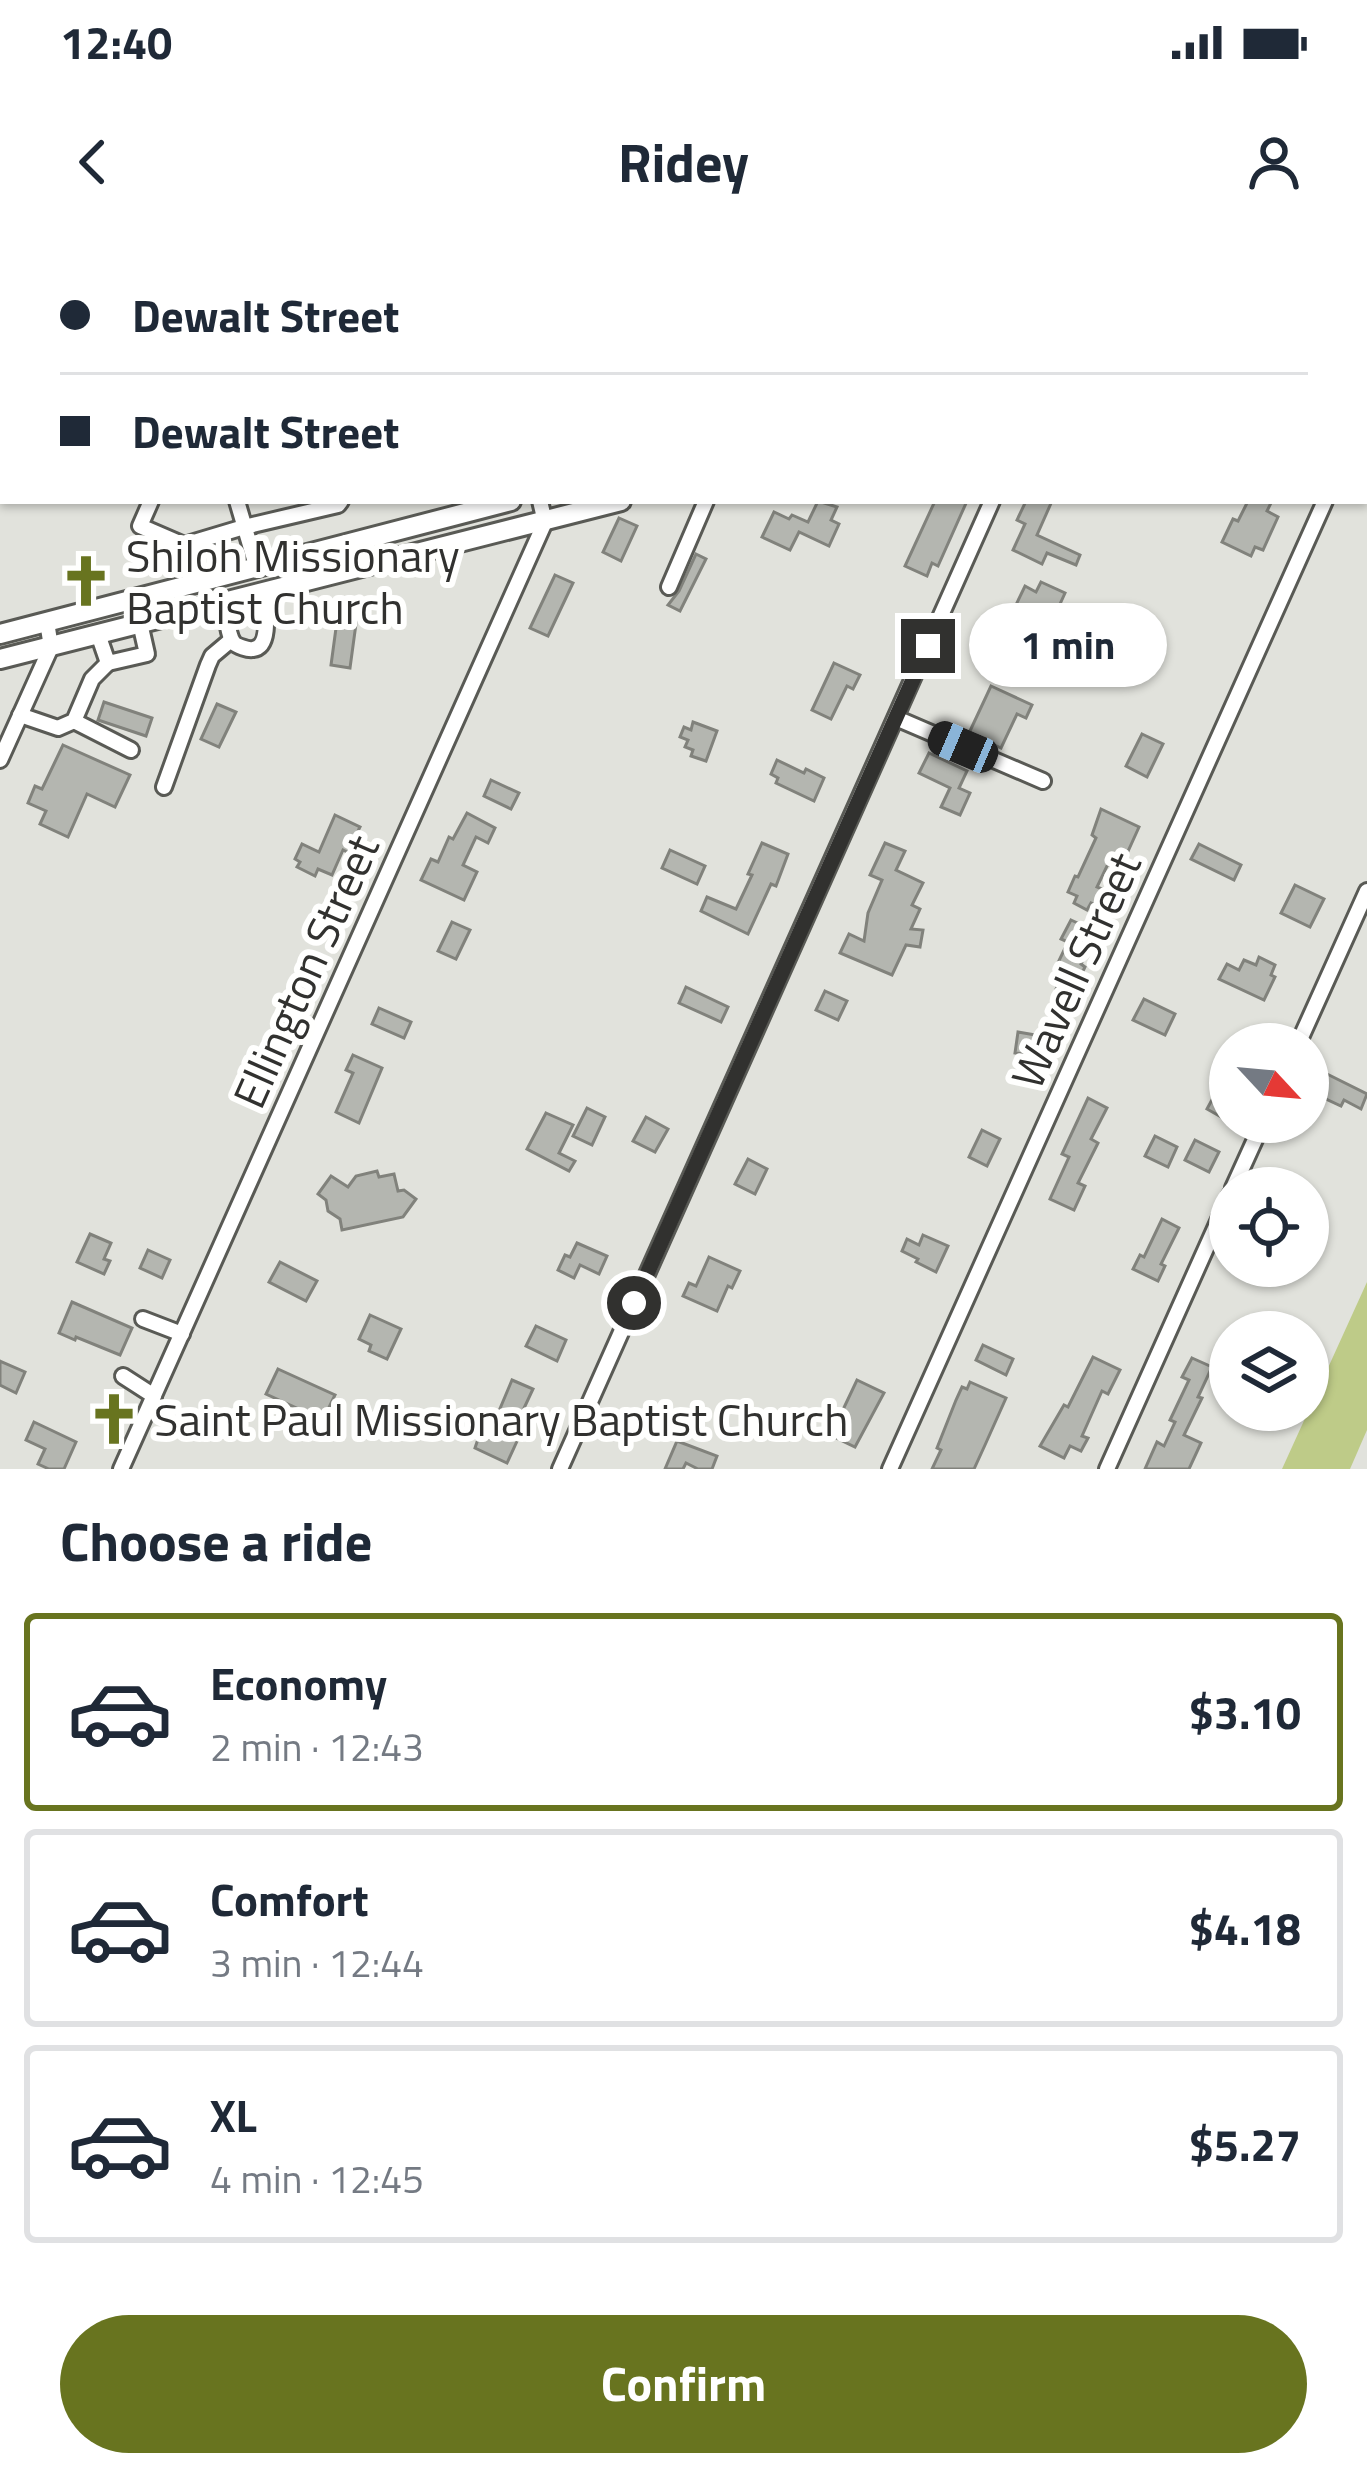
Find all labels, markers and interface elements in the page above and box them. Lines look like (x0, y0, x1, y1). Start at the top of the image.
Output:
text: 12:40 (60, 8, 172, 76)
text: Ridey (618, 121, 749, 203)
icon: back (60, 129, 126, 195)
icon: person (1241, 129, 1307, 195)
text: Dewalt Street (132, 281, 399, 349)
text: Dewalt Street (132, 397, 399, 465)
place label: Shiloh Missionary Baptist Church (126, 521, 460, 641)
church icon: Shiloh Missionary Baptist Church (57, 552, 115, 610)
callout: 1 min (970, 604, 1168, 688)
text: 1 min (1021, 615, 1115, 674)
route end (901, 619, 955, 673)
car (923, 716, 1003, 778)
street label: Ellington Street (214, 823, 396, 1118)
street label: Wavell Street (993, 841, 1157, 1099)
north arrow (1209, 1023, 1329, 1143)
map controls (1209, 1023, 1329, 1431)
button: locate (1209, 1167, 1329, 1287)
route start (607, 1276, 661, 1330)
button: layers (1209, 1311, 1329, 1431)
place label: Saint Paul Missionary Baptist Church (154, 1385, 848, 1453)
church icon: Saint Paul Missionary Baptist Church (85, 1390, 143, 1448)
text: Choose a ride (60, 1500, 372, 1582)
text: Economy (210, 1649, 387, 1717)
icon: car (66, 1658, 174, 1766)
text: $3.10 (1189, 1678, 1301, 1746)
text: 2 min · 12:43 (210, 1717, 424, 1776)
text: Comfort (210, 1865, 369, 1933)
icon: car (66, 1874, 174, 1982)
text: $4.18 (1189, 1894, 1301, 1962)
text: 3 min · 12:44 (210, 1933, 424, 1992)
text: XL (210, 2081, 257, 2149)
icon: car (66, 2090, 174, 2198)
text: $5.27 (1189, 2110, 1301, 2178)
text: 4 min · 12:45 (210, 2149, 424, 2208)
button: Confirm (60, 2315, 1307, 2453)

